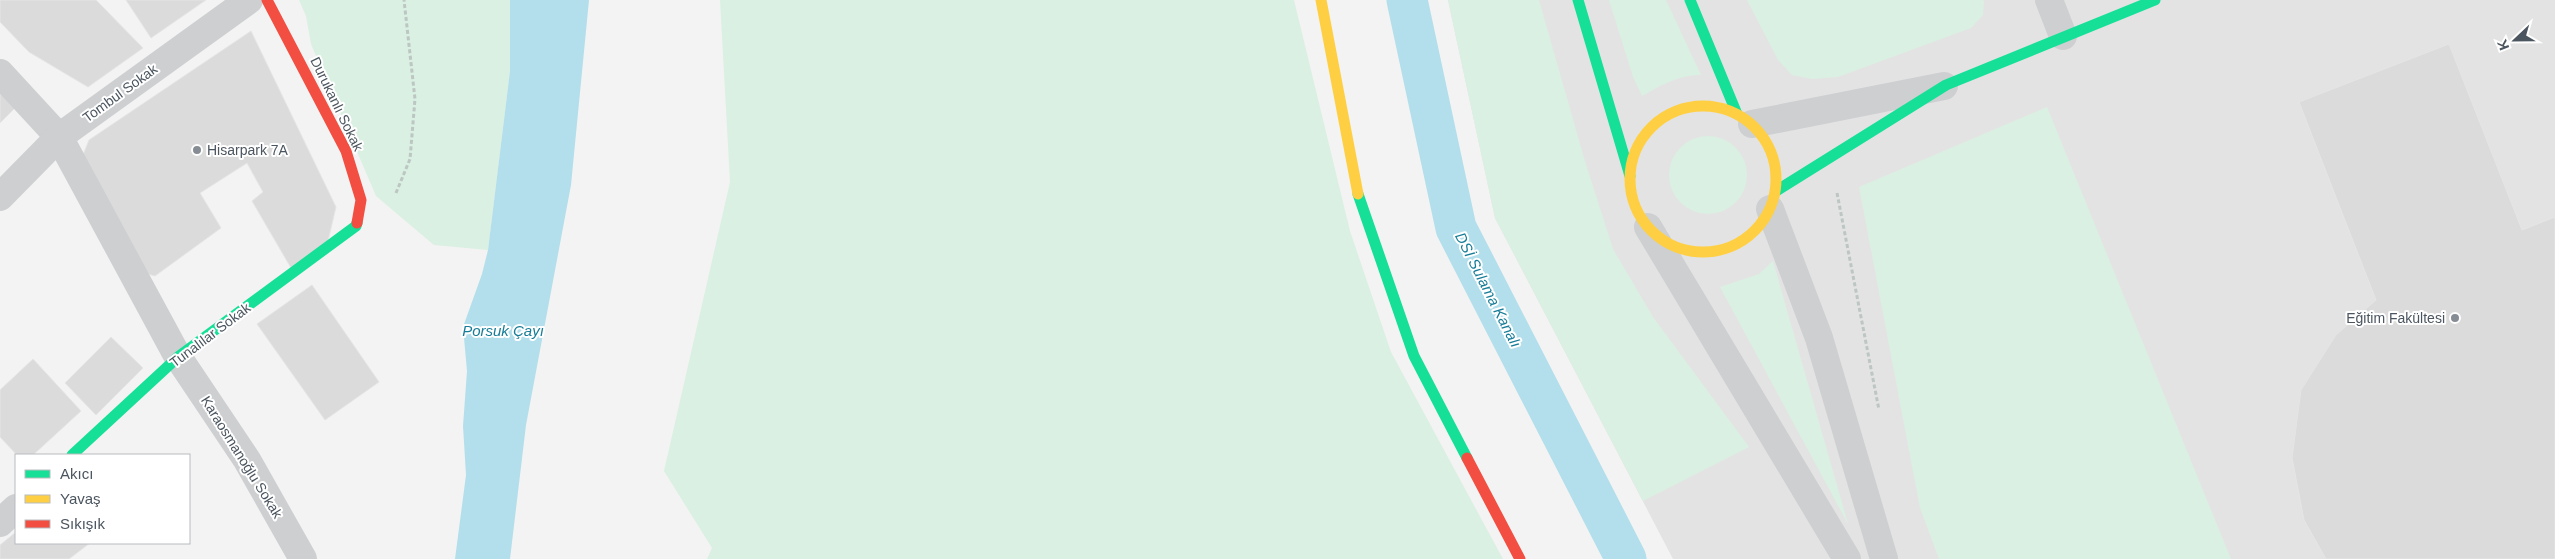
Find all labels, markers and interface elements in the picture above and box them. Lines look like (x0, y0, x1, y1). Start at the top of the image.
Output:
north arrow (2490, 15, 2540, 65)
text: K (2494, 37, 2512, 53)
street label: Durukanlı Sokak (307, 54, 367, 155)
street label: Tombul Sokak (80, 60, 161, 125)
place label: Hisarpark 7A (207, 142, 289, 158)
marker: Hisarpark 7A (191, 144, 203, 156)
water label: DSİ Sulama Kanalı (1452, 229, 1525, 350)
street label: Tunalılar Sokak (167, 299, 254, 371)
place label: Eğitim Fakültesi (2346, 310, 2445, 326)
marker: Eğitim Fakültesi (2449, 312, 2461, 324)
water label: Porsuk Çayı (462, 322, 544, 339)
street label: Karaosmanoğlu Sokak (198, 393, 287, 522)
legend (15, 454, 190, 544)
text: Akıcı (60, 465, 93, 482)
text: Yavaş (60, 490, 101, 507)
text: Sıkışık (60, 515, 106, 532)

